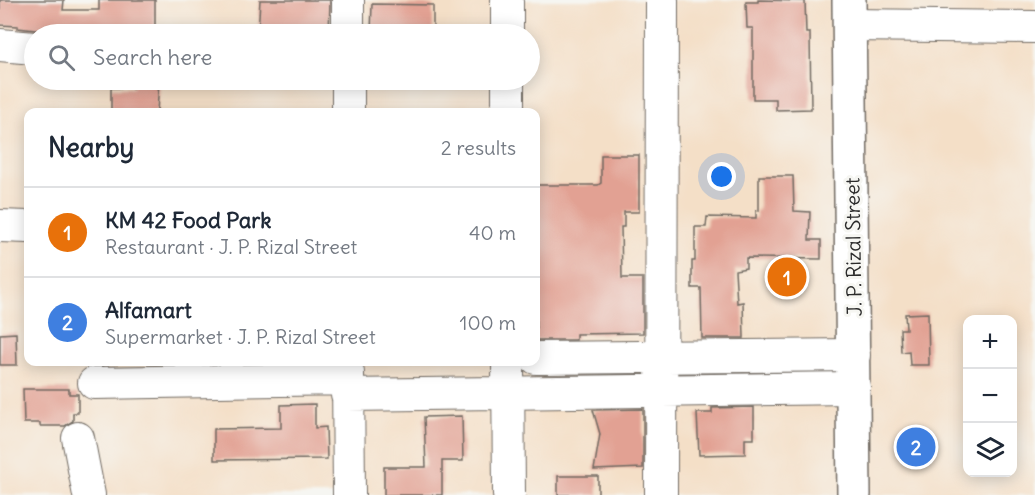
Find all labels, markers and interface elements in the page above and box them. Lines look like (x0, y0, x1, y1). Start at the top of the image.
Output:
search box (24, 24, 540, 90)
icon: search (45, 41, 78, 74)
text: Search here (93, 43, 212, 71)
text: Nearby (48, 131, 134, 164)
text: 2 results (441, 135, 516, 160)
your location (707, 162, 736, 191)
street label: J. P. Rizal Street (839, 177, 867, 317)
text: KM 42 Food Park (105, 206, 272, 234)
text: 1 (64, 220, 71, 245)
text: 40 m (469, 220, 516, 245)
text: Restaurant · J. P. Rizal Street (105, 234, 357, 259)
pin: 1 (768, 254, 806, 300)
text: Alfamart (105, 296, 192, 324)
text: 2 (62, 310, 73, 335)
text: 100 m (459, 310, 516, 335)
map controls (963, 315, 1017, 477)
button: + (963, 315, 1017, 369)
text: Supermarket · J. P. Rizal Street (105, 324, 376, 349)
button: − (963, 369, 1017, 423)
button: layers (963, 423, 1017, 477)
pin: 2 (896, 424, 936, 470)

